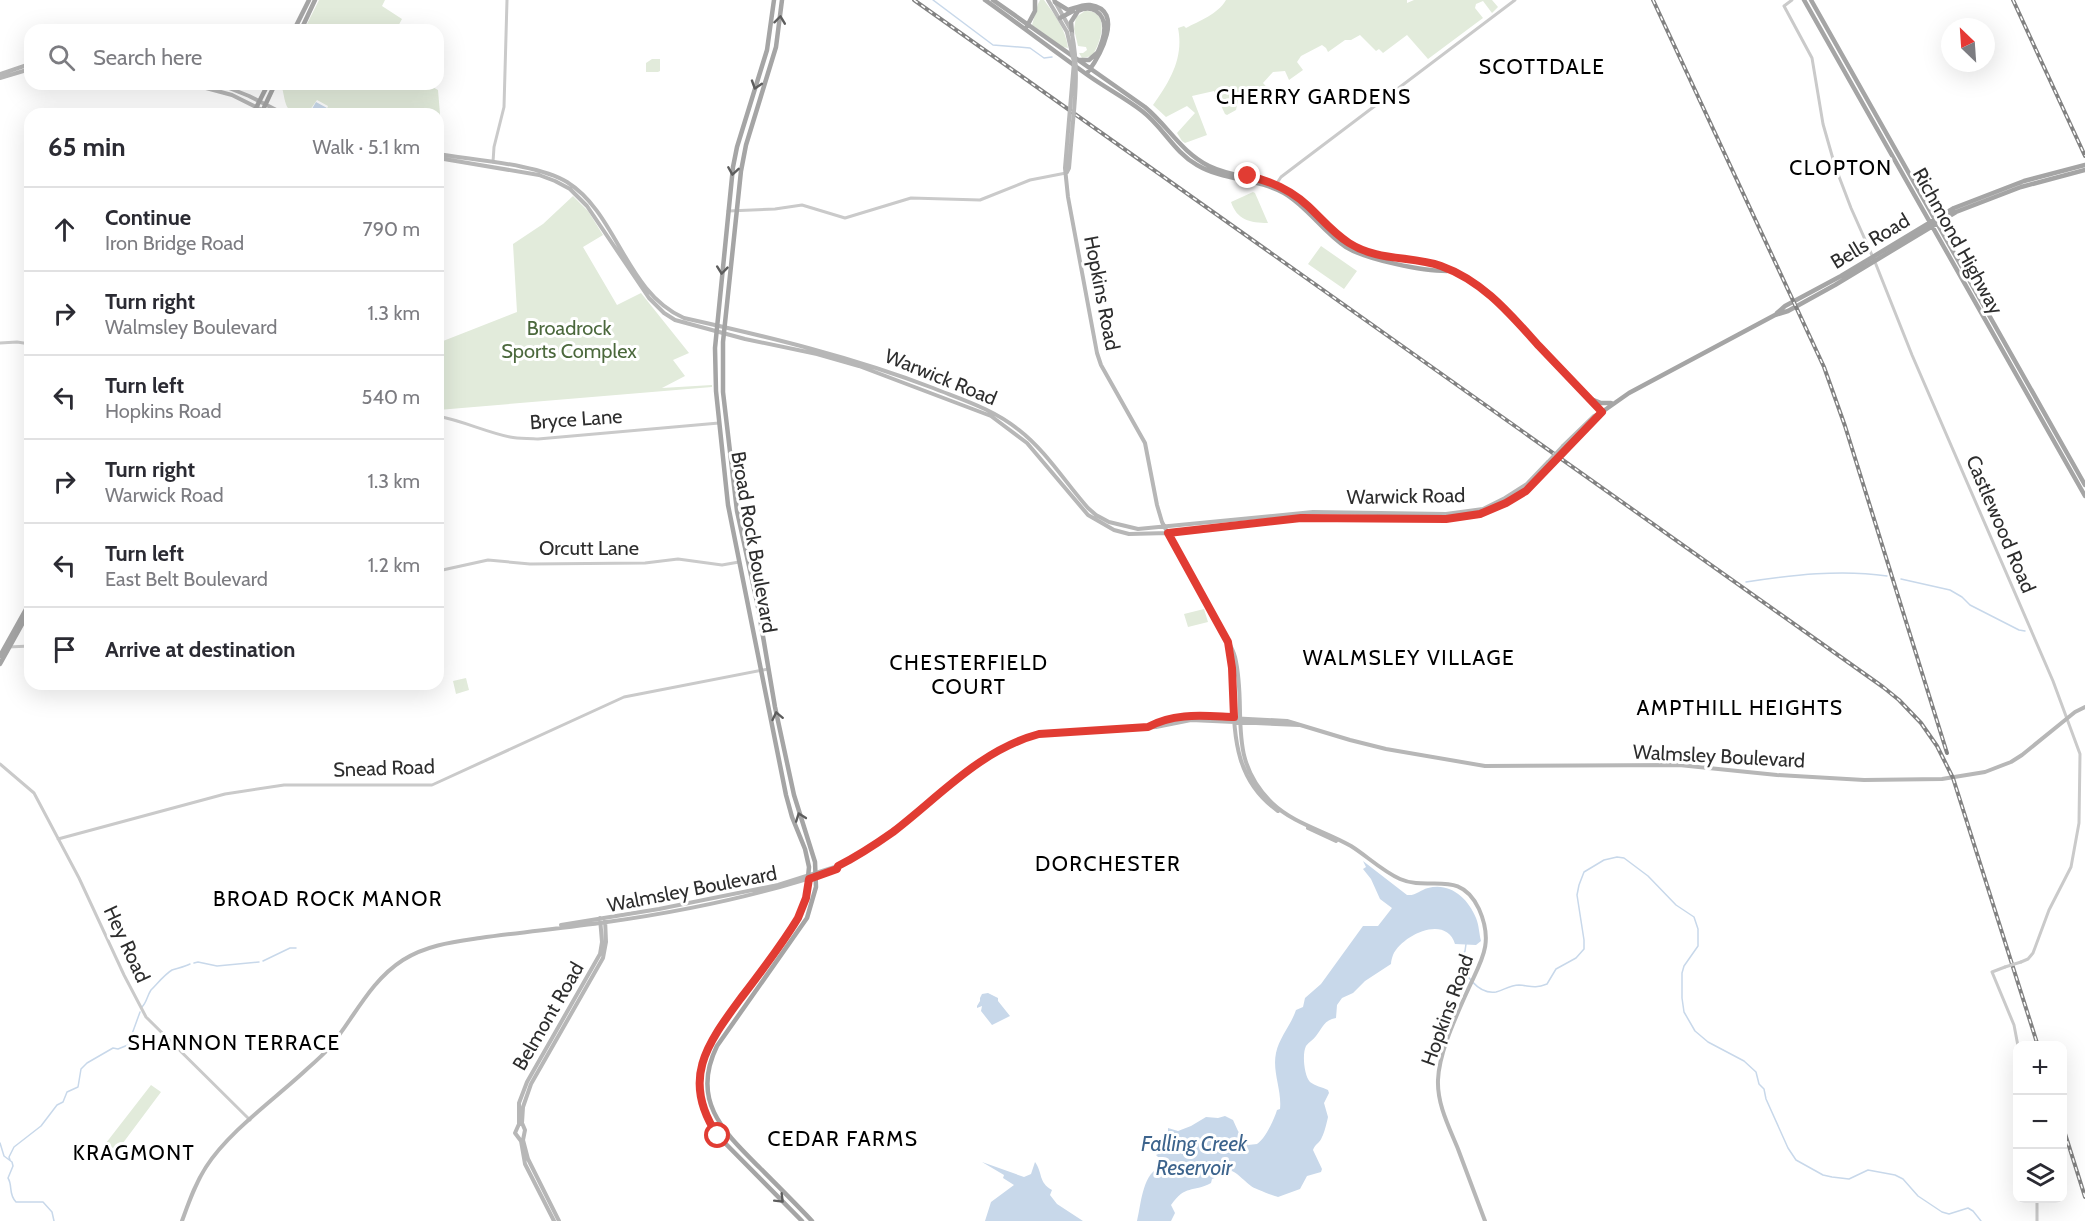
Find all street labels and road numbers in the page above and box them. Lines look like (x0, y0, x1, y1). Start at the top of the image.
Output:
street label: Richmond Highway (1908, 163, 2008, 319)
street label: Bells Road (1826, 208, 1914, 274)
street label: Hopkins Road (1079, 234, 1125, 352)
street label: Warwick Road (881, 344, 1001, 410)
street label: Bryce Lane (529, 404, 623, 434)
street label: Broad Rock Boulevard (726, 449, 782, 635)
street label: Castlewood Road (1961, 452, 2041, 596)
street label: Warwick Road (1346, 483, 1466, 509)
street label: Orcutt Lane (539, 536, 639, 560)
street label: Walmsley Boulevard (1632, 740, 1806, 772)
street label: Snead Road (333, 754, 435, 782)
street label: Walmsley Boulevard (605, 861, 779, 917)
street label: Hey Road (99, 902, 155, 986)
street label: Hopkins Road (1416, 951, 1478, 1069)
street label: Belmont Road (507, 958, 589, 1074)

